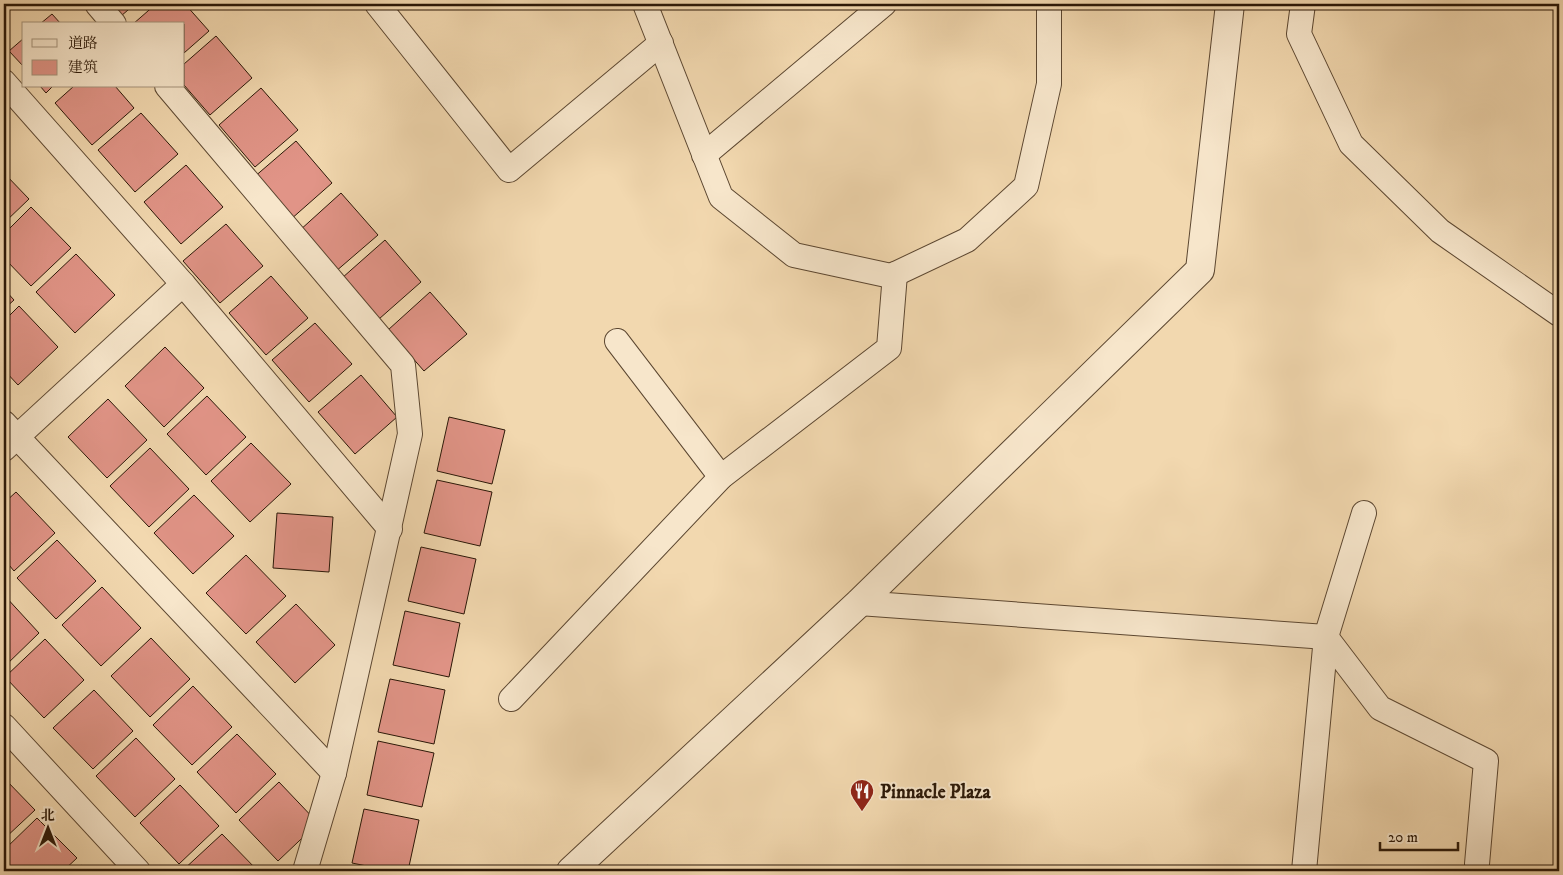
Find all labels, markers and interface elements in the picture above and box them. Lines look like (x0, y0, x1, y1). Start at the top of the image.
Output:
legend (22, 22, 185, 88)
text: 道路 (68, 34, 98, 53)
text: 建筑 (68, 58, 98, 77)
restaurant icon: Pinnacle Plaza (849, 778, 875, 812)
place label: Pinnacle Plaza (880, 781, 992, 804)
north arrow (22, 802, 72, 852)
text: 北 (41, 807, 55, 825)
scale bar (1380, 820, 1458, 852)
text: 20 m (1388, 828, 1418, 847)

